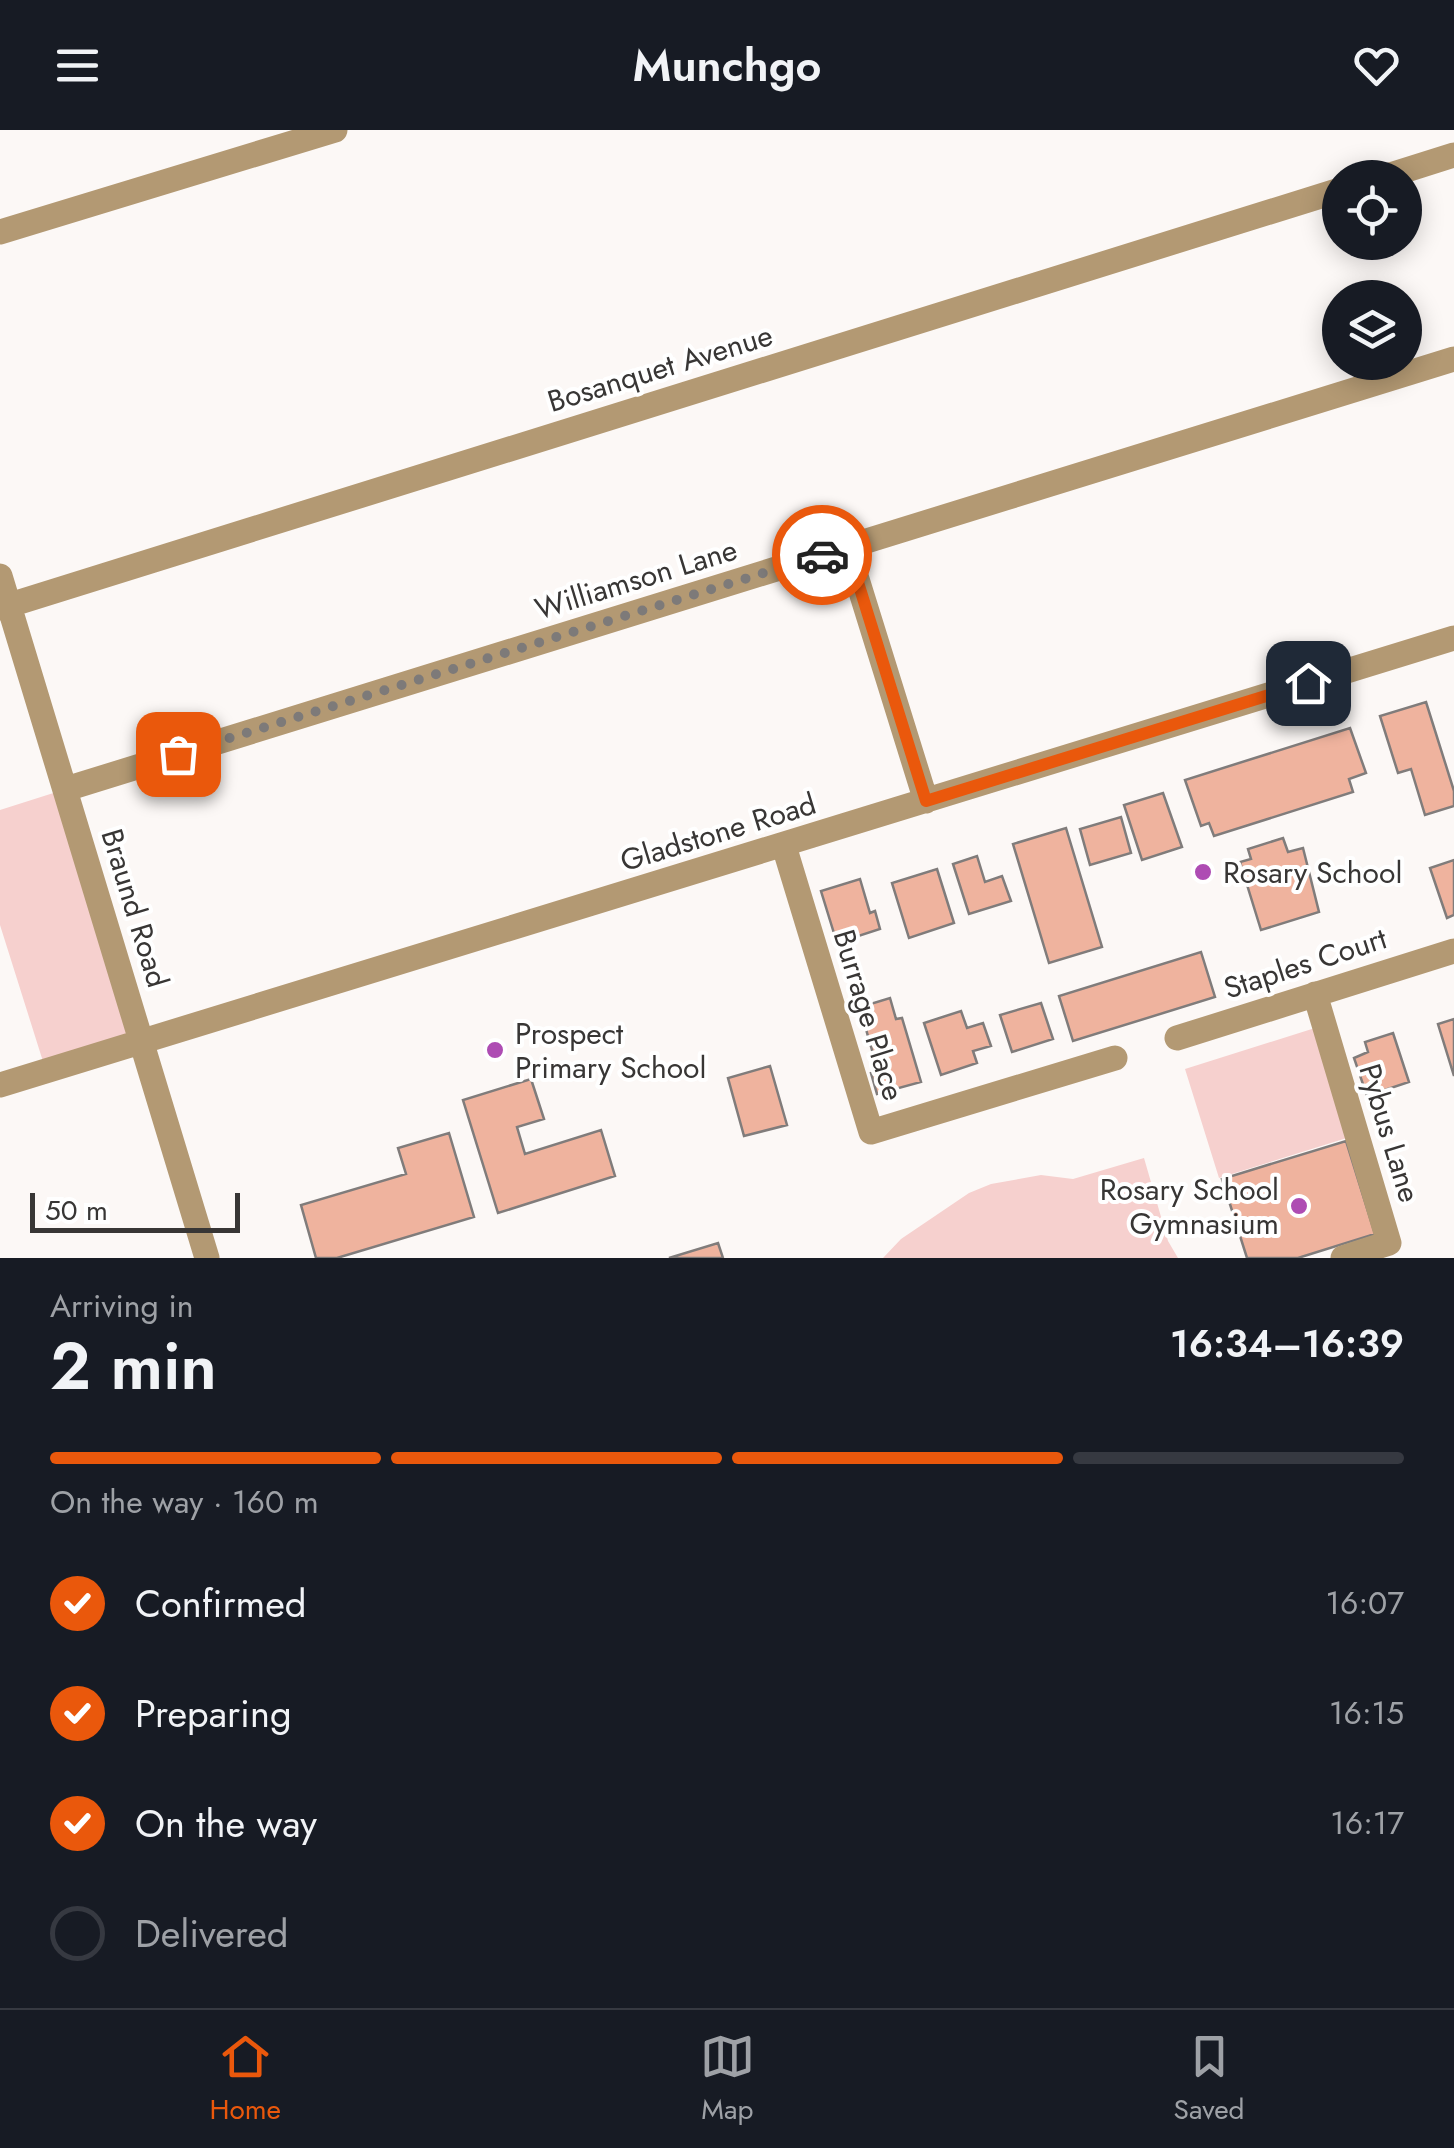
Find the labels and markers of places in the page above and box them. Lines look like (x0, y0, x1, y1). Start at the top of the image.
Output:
pin (1266, 641, 1351, 726)
pin (136, 712, 221, 797)
place label: Rosary School (1223, 851, 1402, 894)
marker: Rosary School (1192, 861, 1214, 883)
place label: Prospect Primary School (515, 1012, 706, 1089)
marker: Prospect Primary School (484, 1039, 506, 1061)
place label: Rosary School Gymnasium (1100, 1168, 1279, 1245)
marker: Rosary School Gymnasium (1288, 1195, 1310, 1217)

